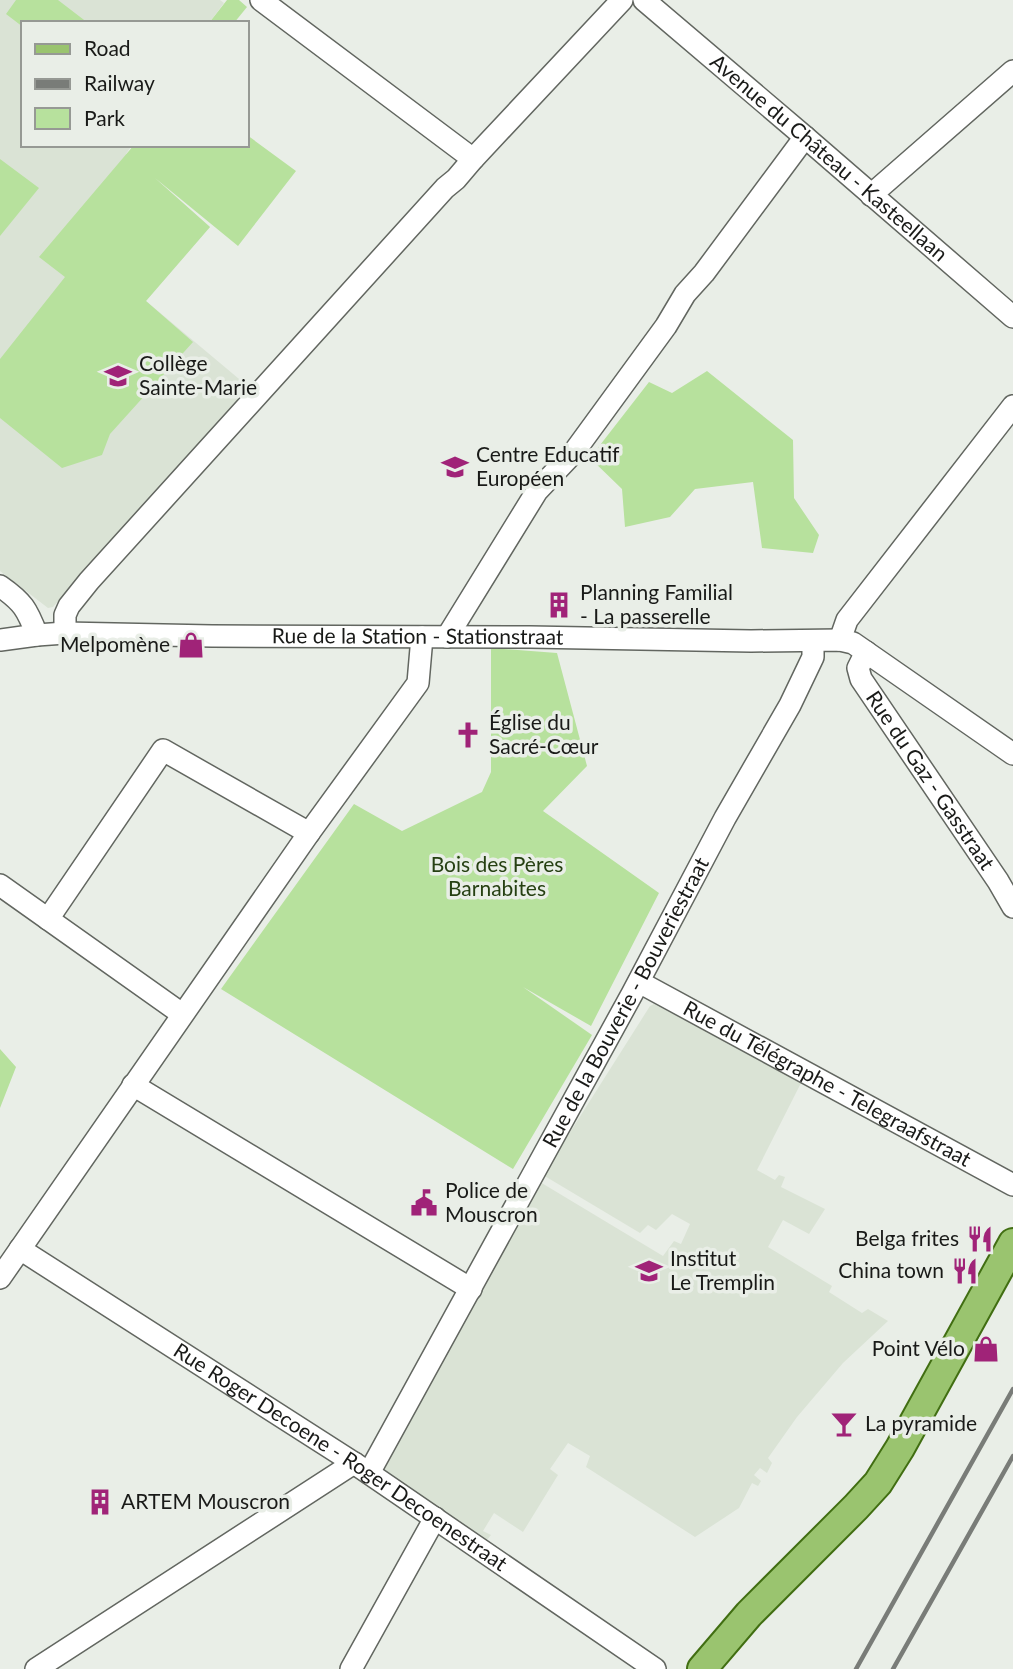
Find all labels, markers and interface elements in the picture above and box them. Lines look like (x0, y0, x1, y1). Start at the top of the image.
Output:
legend (21, 21, 248, 147)
text: Road (84, 35, 131, 60)
street label: Avenue du Château - Kasteellaan (706, 48, 953, 266)
text: Railway (84, 70, 155, 95)
text: Park (84, 105, 125, 130)
place label: Collège Sainte-Marie (139, 350, 257, 399)
school or university icon: Collège Sainte-Marie (103, 361, 133, 391)
place label: Centre Educatif Européen (476, 441, 620, 490)
school or university icon: Centre Educatif Européen (440, 452, 470, 482)
place label: Planning Familial - La passerelle (580, 579, 733, 628)
building icon: Planning Familial - La passerelle (544, 590, 574, 620)
street label: Rue de la Station - Stationstraat (272, 622, 564, 649)
shop icon: Melpomène (176, 630, 206, 660)
place label: Melpomène (60, 631, 170, 656)
street label: Rue du Gaz - Gasstraat (862, 685, 1001, 874)
place label: Église du Sacré-Cœur (489, 709, 599, 758)
church icon: Église du Sacré-Cœur (453, 720, 483, 750)
park label: Bois des Pères Barnabites (431, 851, 563, 900)
street label: Rue de la Bouverie - Bouveriestraat (536, 852, 713, 1151)
street label: Rue du Télégraphe - Telegraafstraat (680, 995, 976, 1171)
place label: Police de Mouscron (445, 1177, 538, 1226)
public building icon: Police de Mouscron (409, 1188, 439, 1218)
restaurant icon: Belga frites (965, 1224, 995, 1254)
place label: Belga frites (855, 1225, 959, 1250)
place label: Institut Le Tremplin (670, 1245, 775, 1294)
school or university icon: Institut Le Tremplin (634, 1256, 664, 1286)
restaurant icon: China town (950, 1256, 980, 1286)
place label: China town (838, 1257, 944, 1282)
shop icon: Point Vélo (971, 1334, 1001, 1364)
place label: Point Vélo (872, 1335, 965, 1360)
street label: Rue Roger Decoene - Roger Decoenestraat (170, 1337, 513, 1576)
bar icon: La pyramide (829, 1409, 859, 1439)
place label: La pyramide (865, 1410, 977, 1435)
building icon: ARTEM Mouscron (85, 1487, 115, 1517)
place label: ARTEM Mouscron (121, 1488, 290, 1513)

